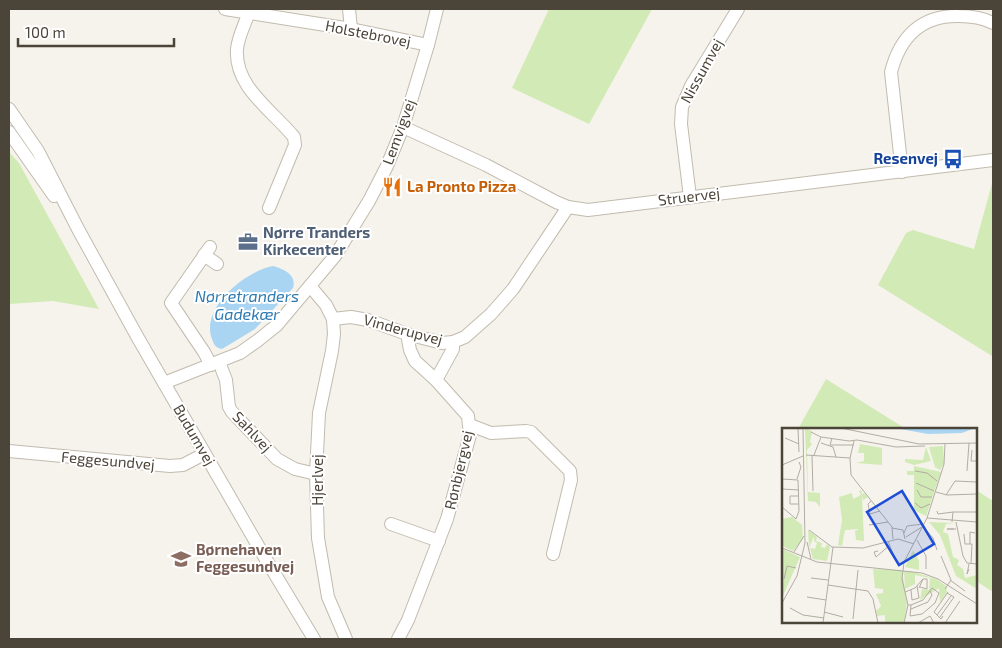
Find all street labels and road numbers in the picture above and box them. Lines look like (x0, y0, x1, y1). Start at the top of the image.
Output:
street label: Holstebrovej (324, 16, 413, 51)
street label: Nissumvej (676, 35, 727, 106)
street label: Lemvigvej (378, 96, 419, 167)
street label: Struervej (657, 183, 721, 210)
street label: Vinderupvej (362, 310, 445, 349)
street label: Budumvej (169, 401, 220, 469)
street label: Sahlvej (229, 407, 276, 456)
street label: Rønbjergvej (440, 428, 477, 511)
street label: Feggesundvej (61, 447, 156, 474)
street label: Hjerlvej (308, 454, 327, 506)

